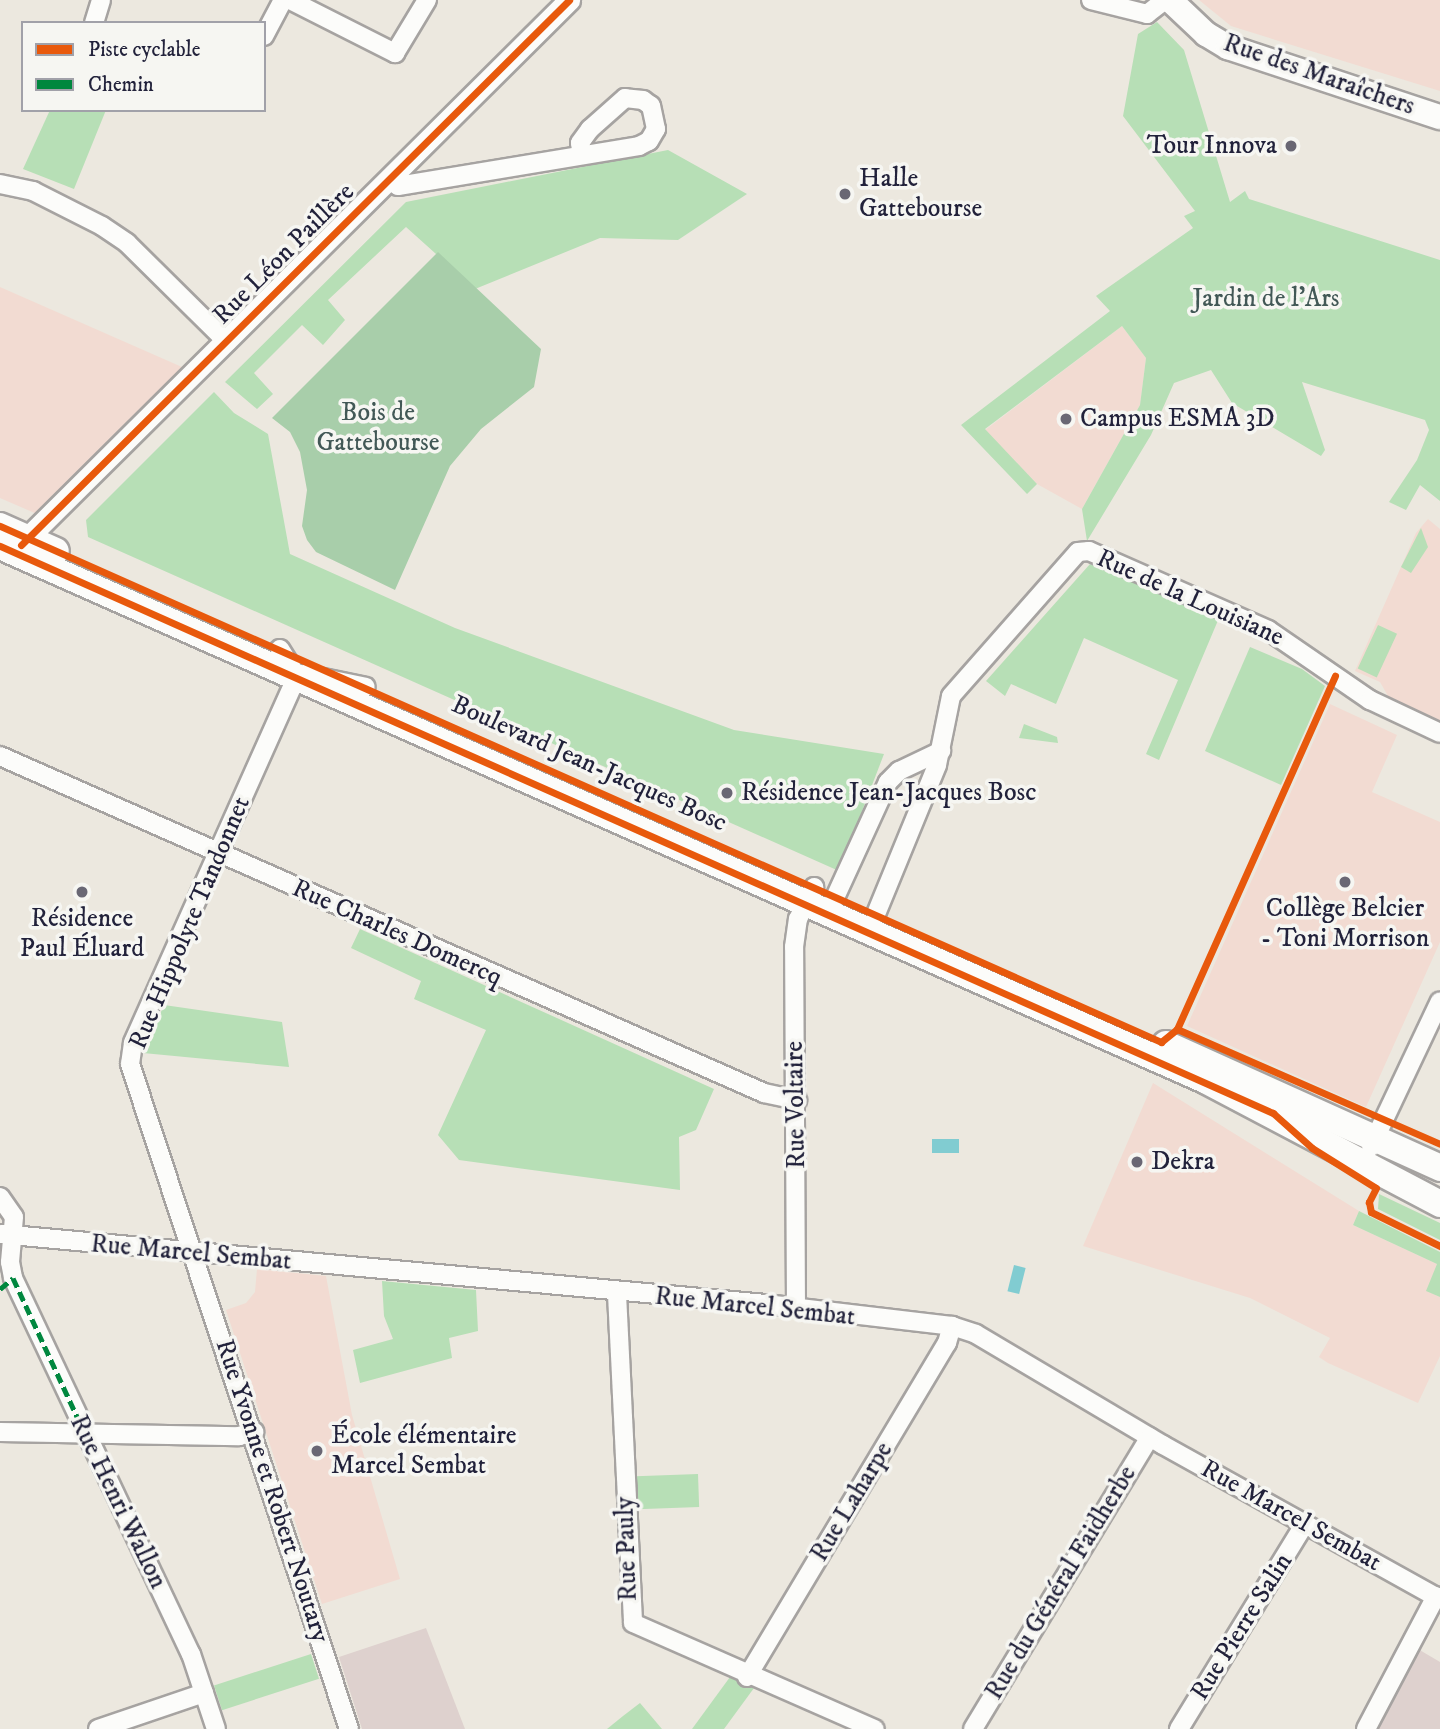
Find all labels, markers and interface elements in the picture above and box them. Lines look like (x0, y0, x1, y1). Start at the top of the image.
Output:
legend (21, 21, 266, 112)
street label: Rue des Maraîchers (1219, 28, 1419, 122)
text: Piste cyclable (88, 37, 200, 63)
text: Chemin (88, 72, 154, 98)
place label: Tour Innova (1147, 130, 1277, 162)
marker: Tour Innova (1283, 138, 1299, 154)
place label: Halle Gattebourse (859, 163, 982, 224)
street label: Rue Léon Paillère (207, 177, 361, 331)
marker: Halle Gattebourse (837, 186, 853, 202)
park label: Jardin de l'Ars (1192, 283, 1340, 315)
park label: Bois de Gattebourse (316, 397, 440, 458)
place label: Campus ESMA 3D (1080, 403, 1275, 435)
marker: Campus ESMA 3D (1058, 411, 1074, 427)
street label: Rue de la Louisiane (1092, 543, 1288, 653)
street label: Boulevard Jean-Jacques Bosc (446, 689, 732, 839)
place label: Résidence Jean-Jacques Bosc (741, 777, 1036, 809)
marker: Résidence Jean-Jacques Bosc (719, 785, 735, 801)
street label: Rue Hippolyte Tandonnet (123, 792, 257, 1054)
street label: Rue Charles Domercq (287, 873, 507, 993)
marker: Collège Belcier - Toni Morrison (1337, 874, 1353, 890)
marker: Résidence Paul Éluard (74, 884, 90, 900)
place label: Collège Belcier - Toni Morrison (1261, 893, 1429, 954)
place label: Résidence Paul Éluard (20, 903, 144, 964)
street label: Rue Voltaire (779, 1041, 813, 1169)
place label: Dekra (1151, 1146, 1215, 1178)
marker: Dekra (1129, 1154, 1145, 1170)
street label: Rue Marcel Sembat (89, 1229, 293, 1277)
street label: Rue Marcel Sembat (653, 1281, 857, 1333)
street label: Rue Yvonne et Robert Noutary (208, 1336, 336, 1646)
street label: Rue Henri Wallon (63, 1410, 173, 1594)
place label: École élémentaire Marcel Sembat (331, 1420, 517, 1482)
street label: Rue Laharpe (804, 1436, 900, 1568)
marker: École élémentaire Marcel Sembat (309, 1443, 325, 1459)
street label: Rue Marcel Sembat (1195, 1454, 1387, 1578)
street label: Rue du Général Faidherbe (979, 1460, 1143, 1706)
street label: Rue Pauly (610, 1496, 644, 1602)
street label: Rue Pierre Salin (1184, 1548, 1300, 1706)

